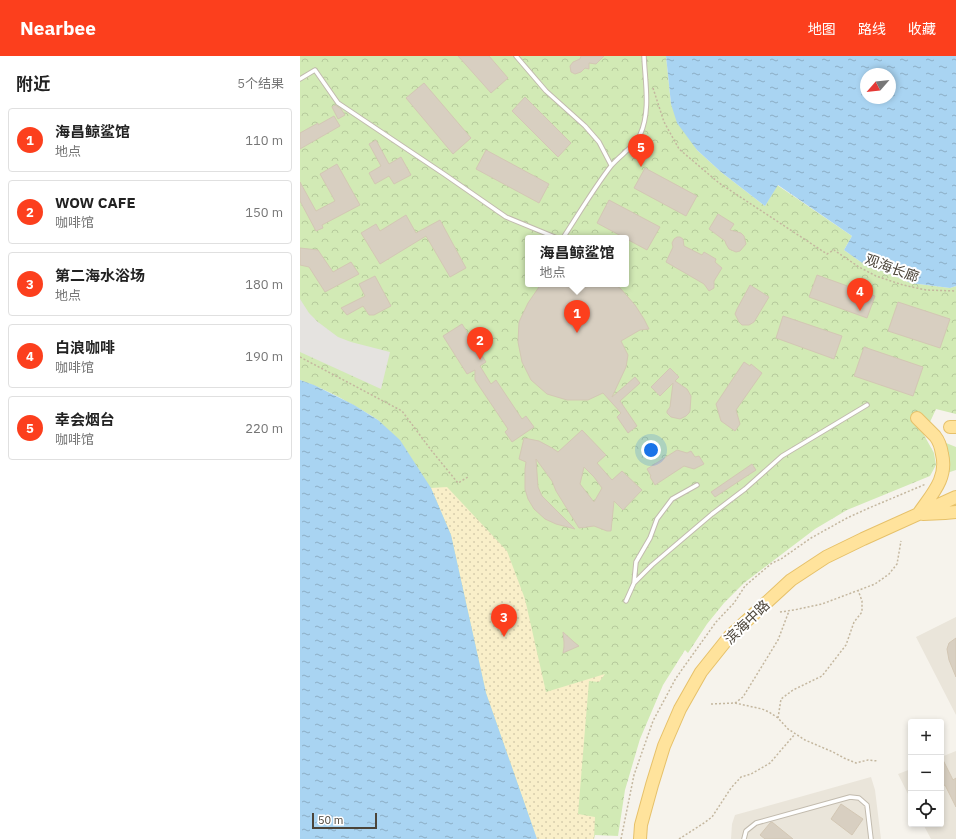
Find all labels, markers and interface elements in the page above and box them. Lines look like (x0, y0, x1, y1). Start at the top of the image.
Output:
text: Nearbee (20, 16, 96, 40)
text: 地图 (808, 20, 836, 38)
text: 路线 (858, 20, 886, 38)
text: 收藏 (908, 20, 936, 38)
north arrow (860, 68, 896, 104)
text: 附近 (16, 73, 50, 95)
text: 5个结果 (237, 75, 284, 92)
text: 海昌鲸鲨馆 (55, 122, 130, 141)
text: 1 (26, 132, 34, 149)
text: 110 m (245, 132, 283, 149)
pin: 5 (628, 134, 654, 167)
text: 地点 (55, 143, 81, 160)
text: WOW CAFE (55, 193, 136, 212)
text: 2 (26, 204, 34, 221)
text: 150 m (245, 204, 283, 221)
text: 咖啡馆 (55, 214, 94, 231)
popup (525, 235, 629, 287)
text: 海昌鲸鲨馆 (539, 243, 615, 262)
street label: 观海长廊 (863, 250, 921, 286)
text: 地点 (539, 264, 566, 281)
text: 第二海水浴场 (55, 266, 145, 285)
text: 3 (26, 276, 34, 293)
text: 180 m (245, 276, 283, 293)
pin: 4 (847, 278, 873, 311)
text: 地点 (55, 287, 81, 304)
pin: 1 (564, 300, 590, 333)
pin: 2 (467, 327, 493, 360)
text: 白浪咖啡 (55, 338, 115, 357)
text: 4 (26, 348, 34, 365)
text: 190 m (245, 348, 283, 365)
text: 咖啡馆 (55, 359, 94, 376)
text: 幸会烟台 (55, 410, 115, 429)
text: 5 (26, 420, 34, 437)
text: 220 m (245, 420, 283, 437)
text: 咖啡馆 (55, 431, 94, 448)
your location (641, 440, 661, 460)
street label: 滨海中路 (721, 596, 773, 648)
pin: 3 (491, 604, 517, 637)
map controls (908, 719, 944, 827)
button: + (908, 719, 944, 755)
button: − (908, 755, 944, 791)
button: locate (908, 791, 944, 827)
scale bar (312, 811, 377, 830)
text: 50 m (318, 813, 343, 827)

